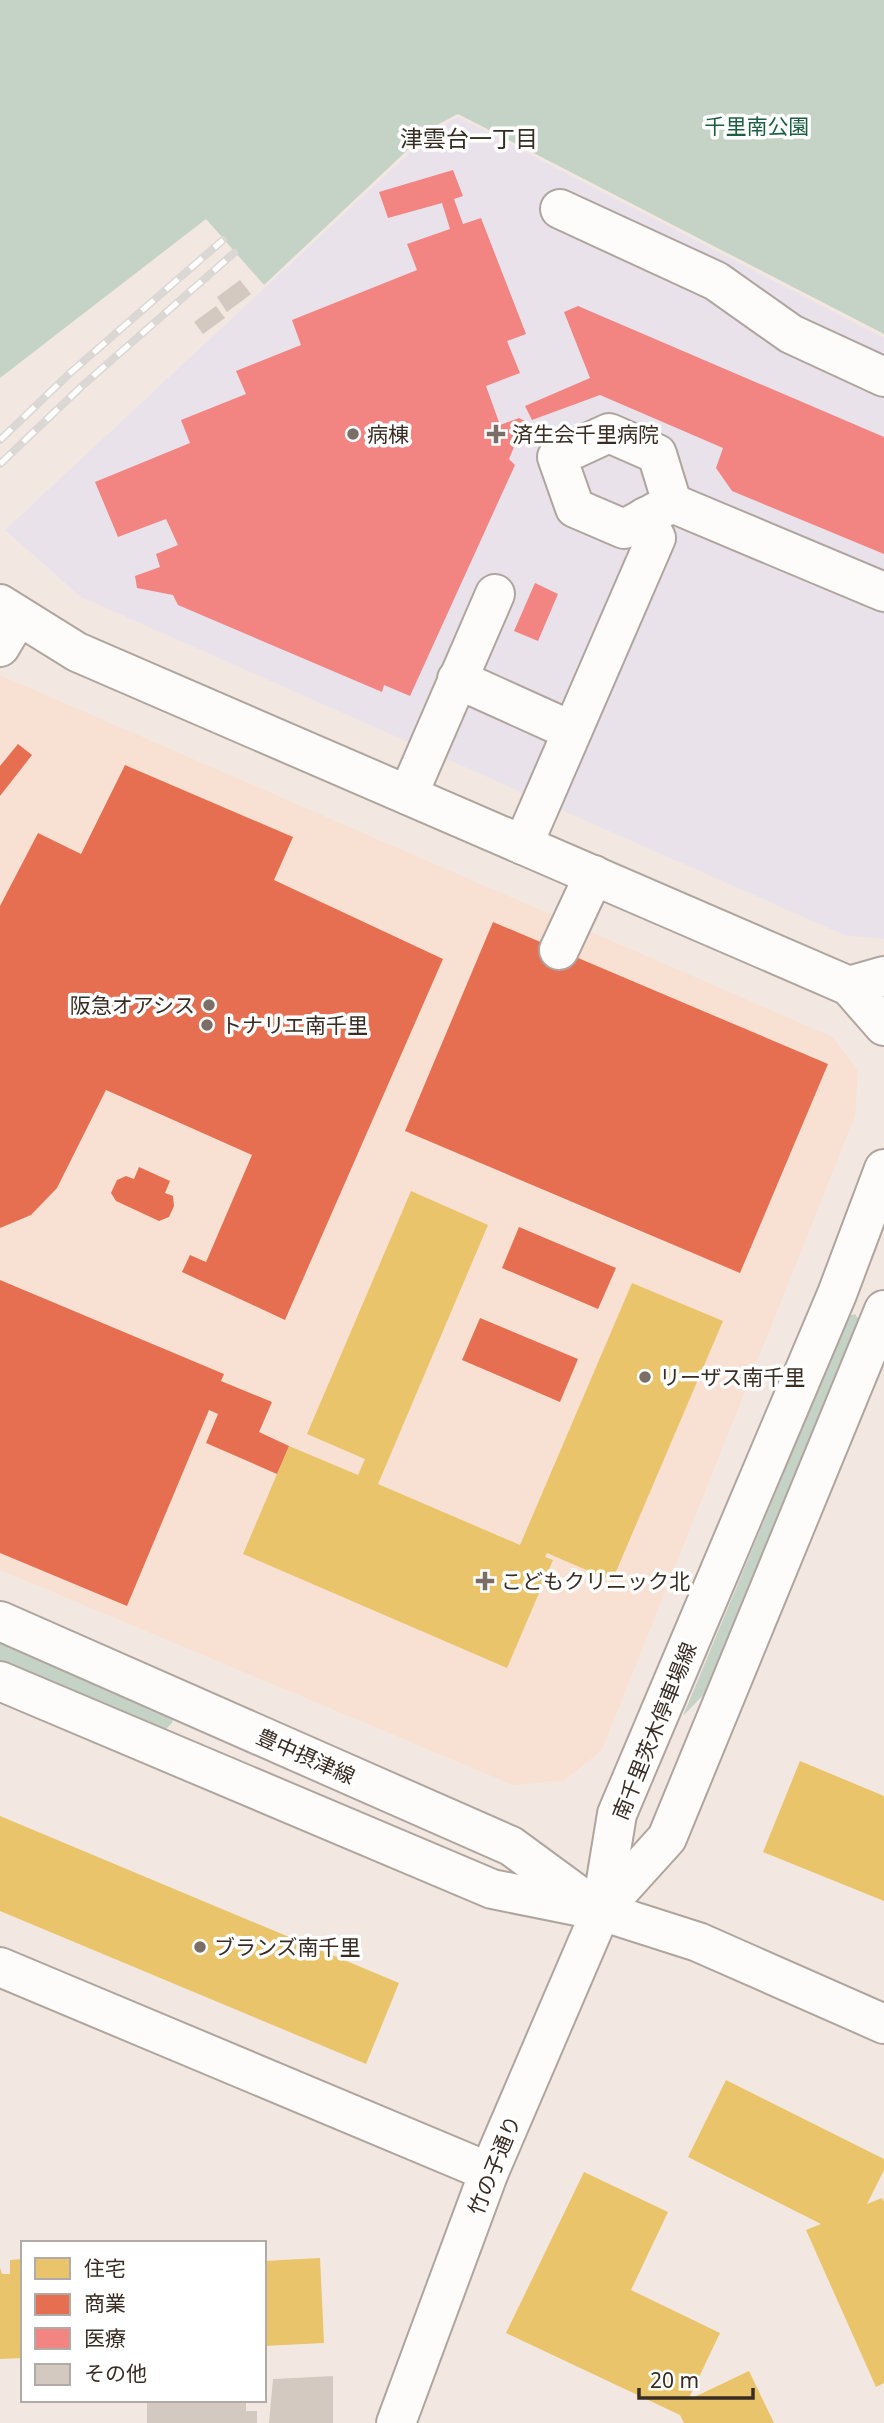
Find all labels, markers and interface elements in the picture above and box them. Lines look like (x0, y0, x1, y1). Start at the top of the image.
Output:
park label: 千里南公園 (705, 112, 810, 140)
district label: 津雲台一丁目 (400, 122, 538, 154)
place label: 病棟 (367, 420, 409, 448)
place label: 済生会千里病院 (512, 420, 659, 448)
marker: 済生会千里病院 (486, 424, 506, 444)
marker: 病棟 (345, 426, 361, 442)
place label: 阪急オアシス (70, 991, 195, 1019)
marker: 阪急オアシス (201, 997, 217, 1013)
place label: トナリエ南千里 (221, 1011, 368, 1039)
marker: トナリエ南千里 (199, 1017, 215, 1033)
place label: リーザス南千里 (659, 1363, 805, 1391)
marker: リーザス南千里 (637, 1369, 653, 1385)
place label: こどもクリニック北 (501, 1567, 690, 1595)
marker: こどもクリニック北 (475, 1571, 495, 1591)
street label: 南千里茨木停車場線 (606, 1638, 702, 1824)
street label: 豊中摂津線 (252, 1722, 360, 1790)
place label: ブランズ南千里 (214, 1933, 361, 1961)
marker: ブランズ南千里 (192, 1939, 208, 1955)
street label: 竹の子通り (461, 2111, 527, 2219)
legend (21, 2241, 266, 2402)
text: 住宅 (84, 2254, 126, 2282)
text: 商業 (84, 2289, 126, 2317)
text: 医療 (84, 2324, 126, 2352)
scale bar (639, 2356, 753, 2400)
text: その他 (84, 2359, 147, 2387)
text: 20 m (650, 2366, 699, 2394)

